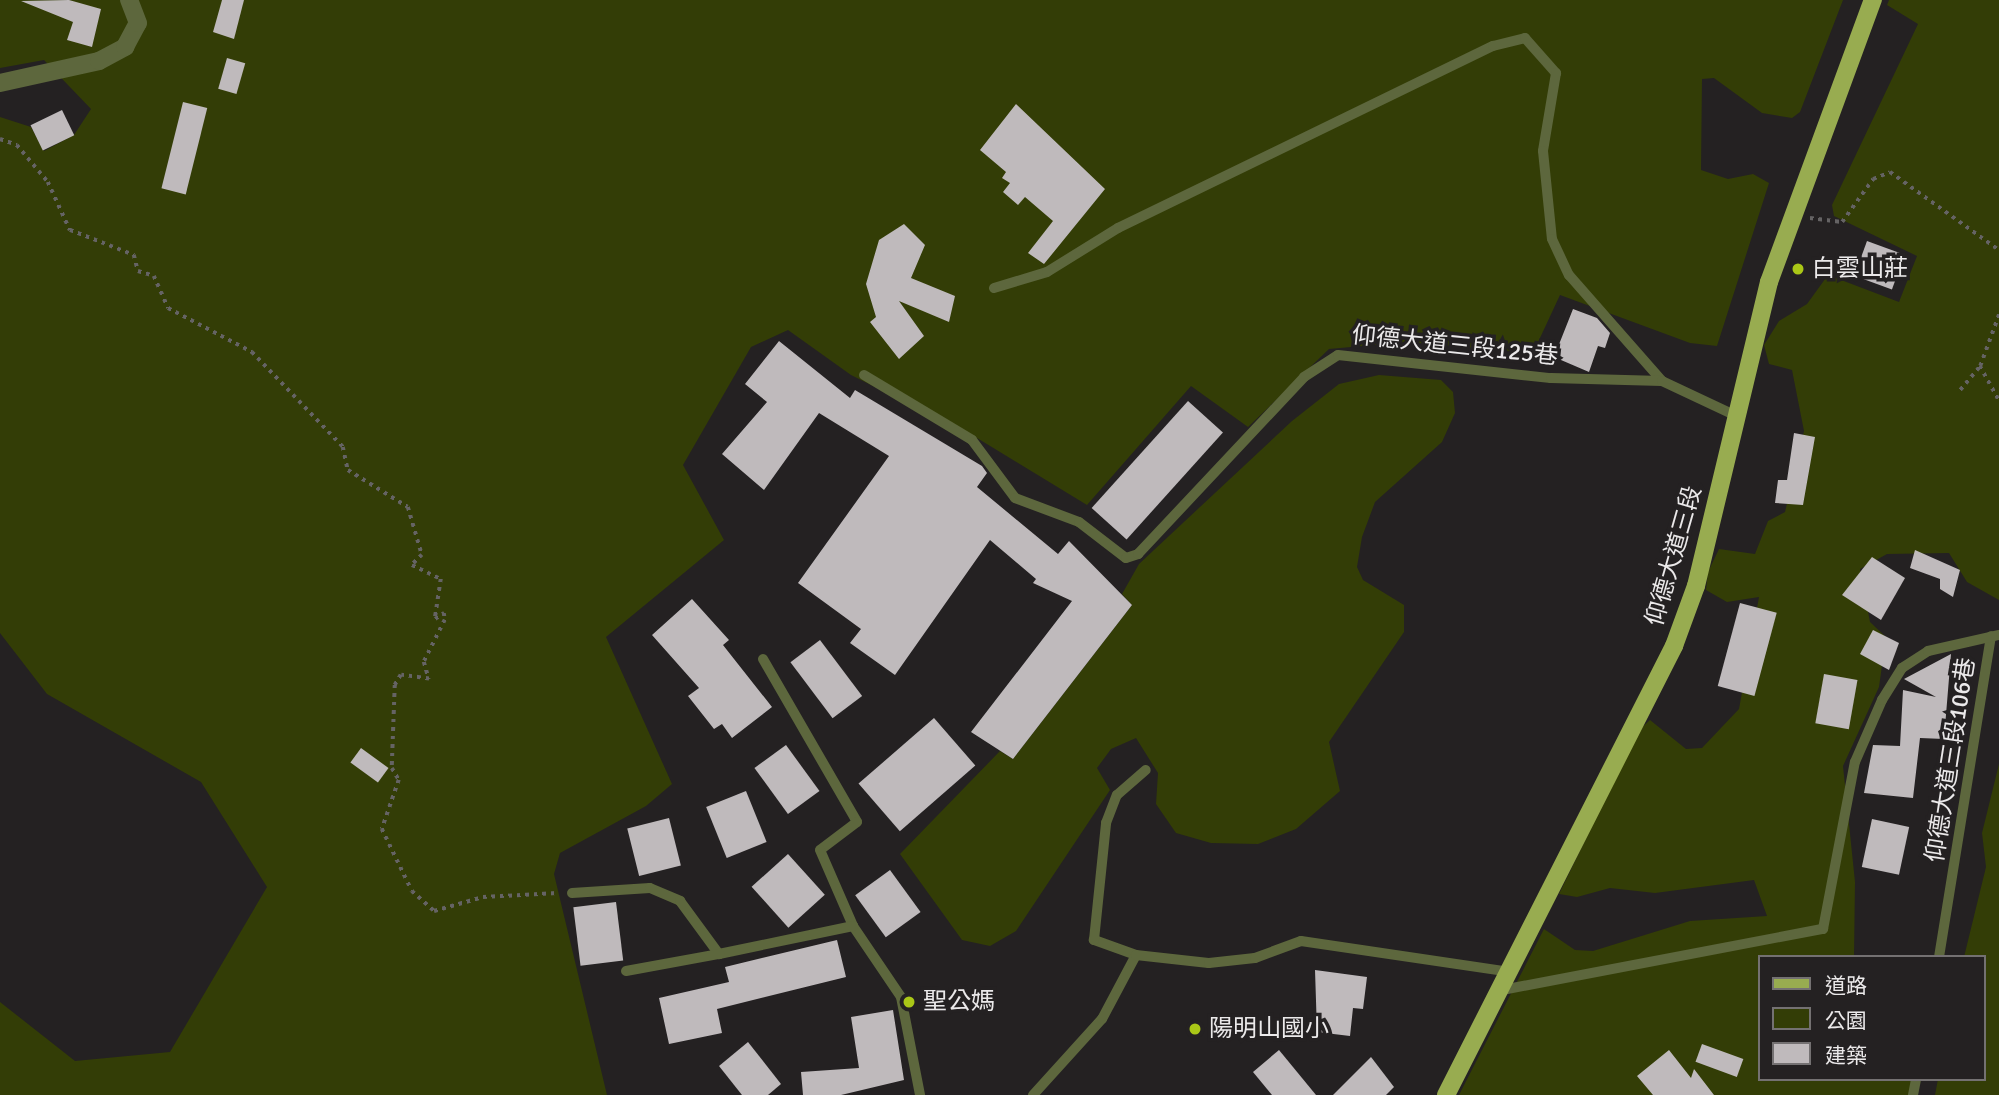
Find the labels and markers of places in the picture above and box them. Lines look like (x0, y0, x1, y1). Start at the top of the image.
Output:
place label: 白雲山莊 (1812, 255, 1908, 283)
marker: 白雲山莊 (1790, 261, 1806, 277)
place label: 聖公媽 (923, 988, 995, 1016)
marker: 聖公媽 (901, 994, 917, 1010)
place label: 陽明山國小 (1209, 1015, 1329, 1043)
marker: 陽明山國小 (1187, 1021, 1203, 1037)

